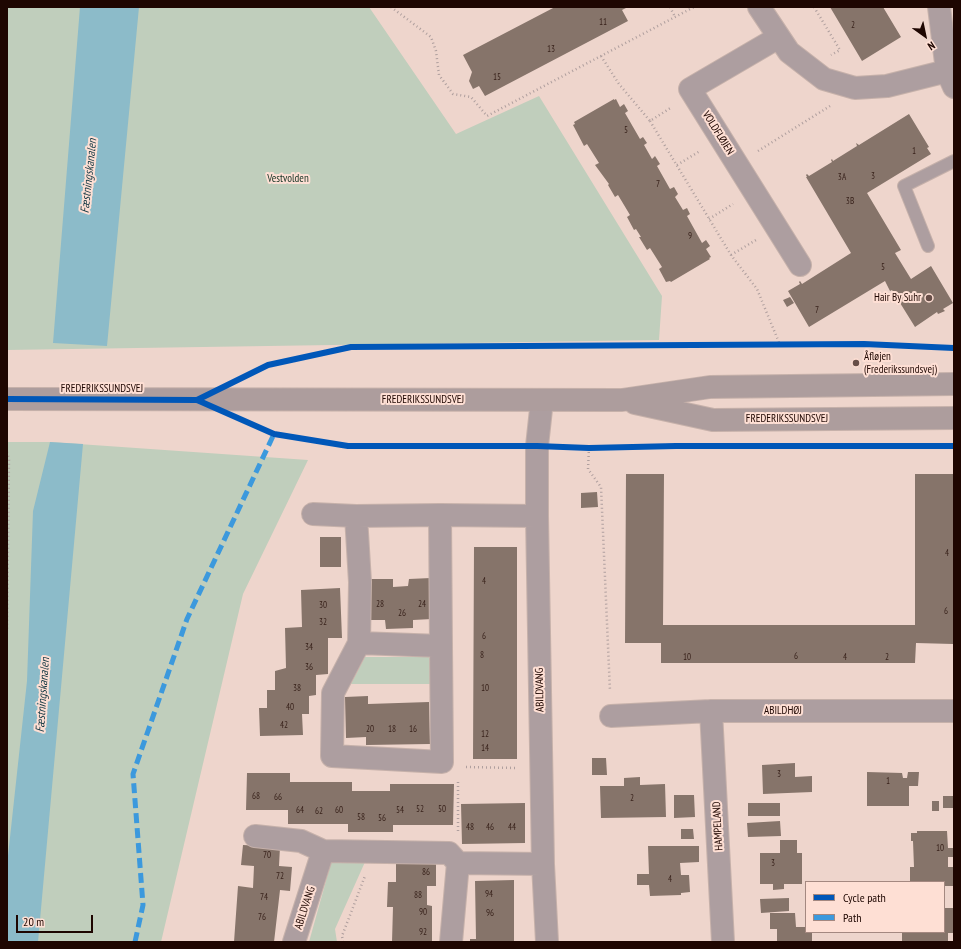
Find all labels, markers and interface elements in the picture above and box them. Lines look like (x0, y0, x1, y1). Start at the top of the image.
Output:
north arrow (905, 16, 945, 56)
house number: 11 (599, 17, 607, 27)
house number: 2 (851, 20, 855, 30)
text: N (925, 39, 938, 54)
house number: 13 (547, 44, 555, 54)
house number: 15 (493, 72, 501, 82)
street label: VOLDFLØJEN (699, 109, 737, 157)
house number: 5 (624, 125, 628, 135)
water label: Fæstningskanalen (78, 138, 100, 214)
house number: 1 (912, 146, 916, 156)
house number: 3 (871, 171, 875, 181)
park label: Vestvolden (267, 172, 309, 186)
house number: 3A (838, 172, 846, 182)
house number: 7 (656, 179, 660, 189)
house number: 3B (846, 196, 854, 206)
house number: 9 (688, 231, 692, 241)
house number: 5 (881, 262, 885, 272)
place label: Hair By Suhr (874, 291, 921, 305)
marker: Hair By Suhr (924, 293, 934, 303)
house number: 7 (815, 305, 819, 315)
place label: Åfløjen (Frederikssundsvej) (864, 350, 937, 376)
marker: Åfløjen (Frederikssundsvej) (851, 358, 861, 368)
street label: FREDERIKSSUNDSVEJ (61, 382, 143, 396)
street label: FREDERIKSSUNDSVEJ (382, 393, 464, 407)
street label: FREDERIKSSUNDSVEJ (746, 412, 828, 426)
house number: 4 (945, 548, 949, 558)
house number: 4 (482, 576, 486, 586)
house number: 28 (376, 599, 384, 609)
house number: 24 (418, 599, 426, 609)
house number: 30 (319, 600, 327, 610)
house number: 6 (944, 606, 948, 616)
house number: 26 (398, 608, 406, 618)
house number: 32 (319, 617, 327, 627)
house number: 6 (482, 631, 486, 641)
house number: 34 (305, 642, 313, 652)
house number: 8 (480, 650, 484, 660)
house number: 6 (794, 651, 798, 661)
house number: 10 (683, 652, 691, 662)
house number: 4 (843, 652, 847, 662)
house number: 2 (885, 652, 889, 662)
water label: Fæstningskanalen (33, 657, 53, 733)
house number: 36 (305, 662, 313, 672)
street label: ABILDVANG (533, 668, 547, 712)
house number: 38 (293, 683, 301, 693)
house number: 10 (481, 683, 489, 693)
house number: 40 (286, 702, 294, 712)
street label: ABILDHØJ (764, 704, 802, 718)
house number: 42 (280, 720, 288, 730)
house number: 20 (366, 724, 374, 734)
house number: 18 (388, 724, 396, 734)
house number: 16 (409, 724, 417, 734)
house number: 12 (481, 729, 489, 739)
house number: 14 (481, 743, 489, 753)
house number: 3 (777, 769, 781, 779)
house number: 1 (886, 776, 890, 786)
house number: 68 (252, 791, 260, 801)
house number: 66 (274, 792, 282, 802)
house number: 2 (630, 793, 634, 803)
street label: HAMPELAND (710, 801, 726, 851)
house number: 52 (416, 804, 424, 814)
house number: 50 (438, 804, 446, 814)
house number: 64 (296, 805, 304, 815)
house number: 60 (335, 805, 343, 815)
house number: 54 (396, 805, 404, 815)
house number: 62 (315, 806, 323, 816)
house number: 58 (357, 812, 365, 822)
house number: 56 (378, 813, 386, 823)
house number: 48 (466, 822, 474, 832)
house number: 46 (486, 822, 494, 832)
house number: 44 (508, 822, 516, 832)
house number: 10 (936, 843, 944, 853)
house number: 70 (263, 850, 271, 860)
house number: 3 (771, 858, 775, 868)
house number: 86 (422, 867, 430, 877)
house number: 72 (276, 871, 284, 881)
house number: 4 (668, 874, 672, 884)
legend (805, 881, 945, 933)
street label: ABILDVANG (292, 885, 318, 931)
house number: 94 (485, 889, 493, 899)
house number: 88 (414, 890, 422, 900)
text: Cycle path (843, 890, 886, 905)
house number: 74 (260, 892, 268, 902)
scale bar (18, 907, 95, 933)
house number: 90 (419, 907, 427, 917)
house number: 96 (486, 908, 494, 918)
text: Path (843, 910, 861, 925)
house number: 76 (258, 912, 266, 922)
text: 20 m (23, 914, 44, 929)
house number: 92 (419, 927, 427, 937)

